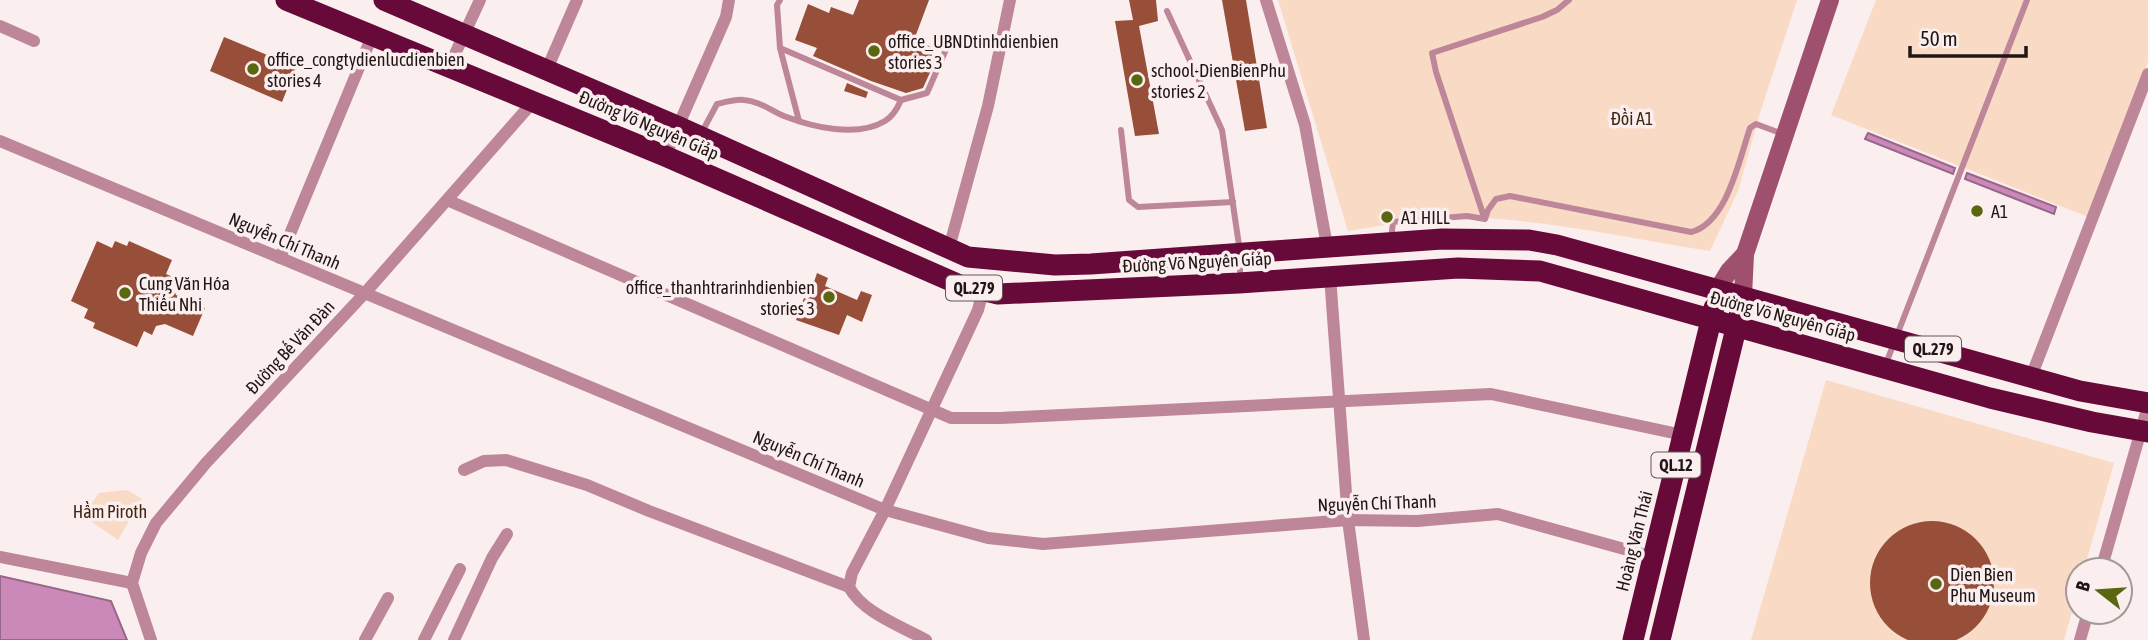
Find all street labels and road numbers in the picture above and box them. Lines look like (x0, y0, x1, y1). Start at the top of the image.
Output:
street label: Đường Võ Nguyên Giáp (576, 86, 722, 164)
street label: Nguyễn Chí Thanh (226, 208, 344, 274)
street label: Đường Võ Nguyên Giáp (1122, 248, 1272, 276)
road number: QL.279 (946, 276, 1002, 300)
street label: Đường Võ Nguyên Giáp (1708, 286, 1858, 346)
street label: Đường Bế Văn Đàn (241, 295, 339, 398)
road number: QL.279 (1905, 336, 1961, 362)
street label: Nguyễn Chí Thanh (750, 426, 868, 492)
road number: QL.12 (1652, 452, 1700, 478)
street label: Hoàng Văn Thái (1611, 489, 1657, 593)
street label: Nguyễn Chí Thanh (1317, 490, 1437, 516)

